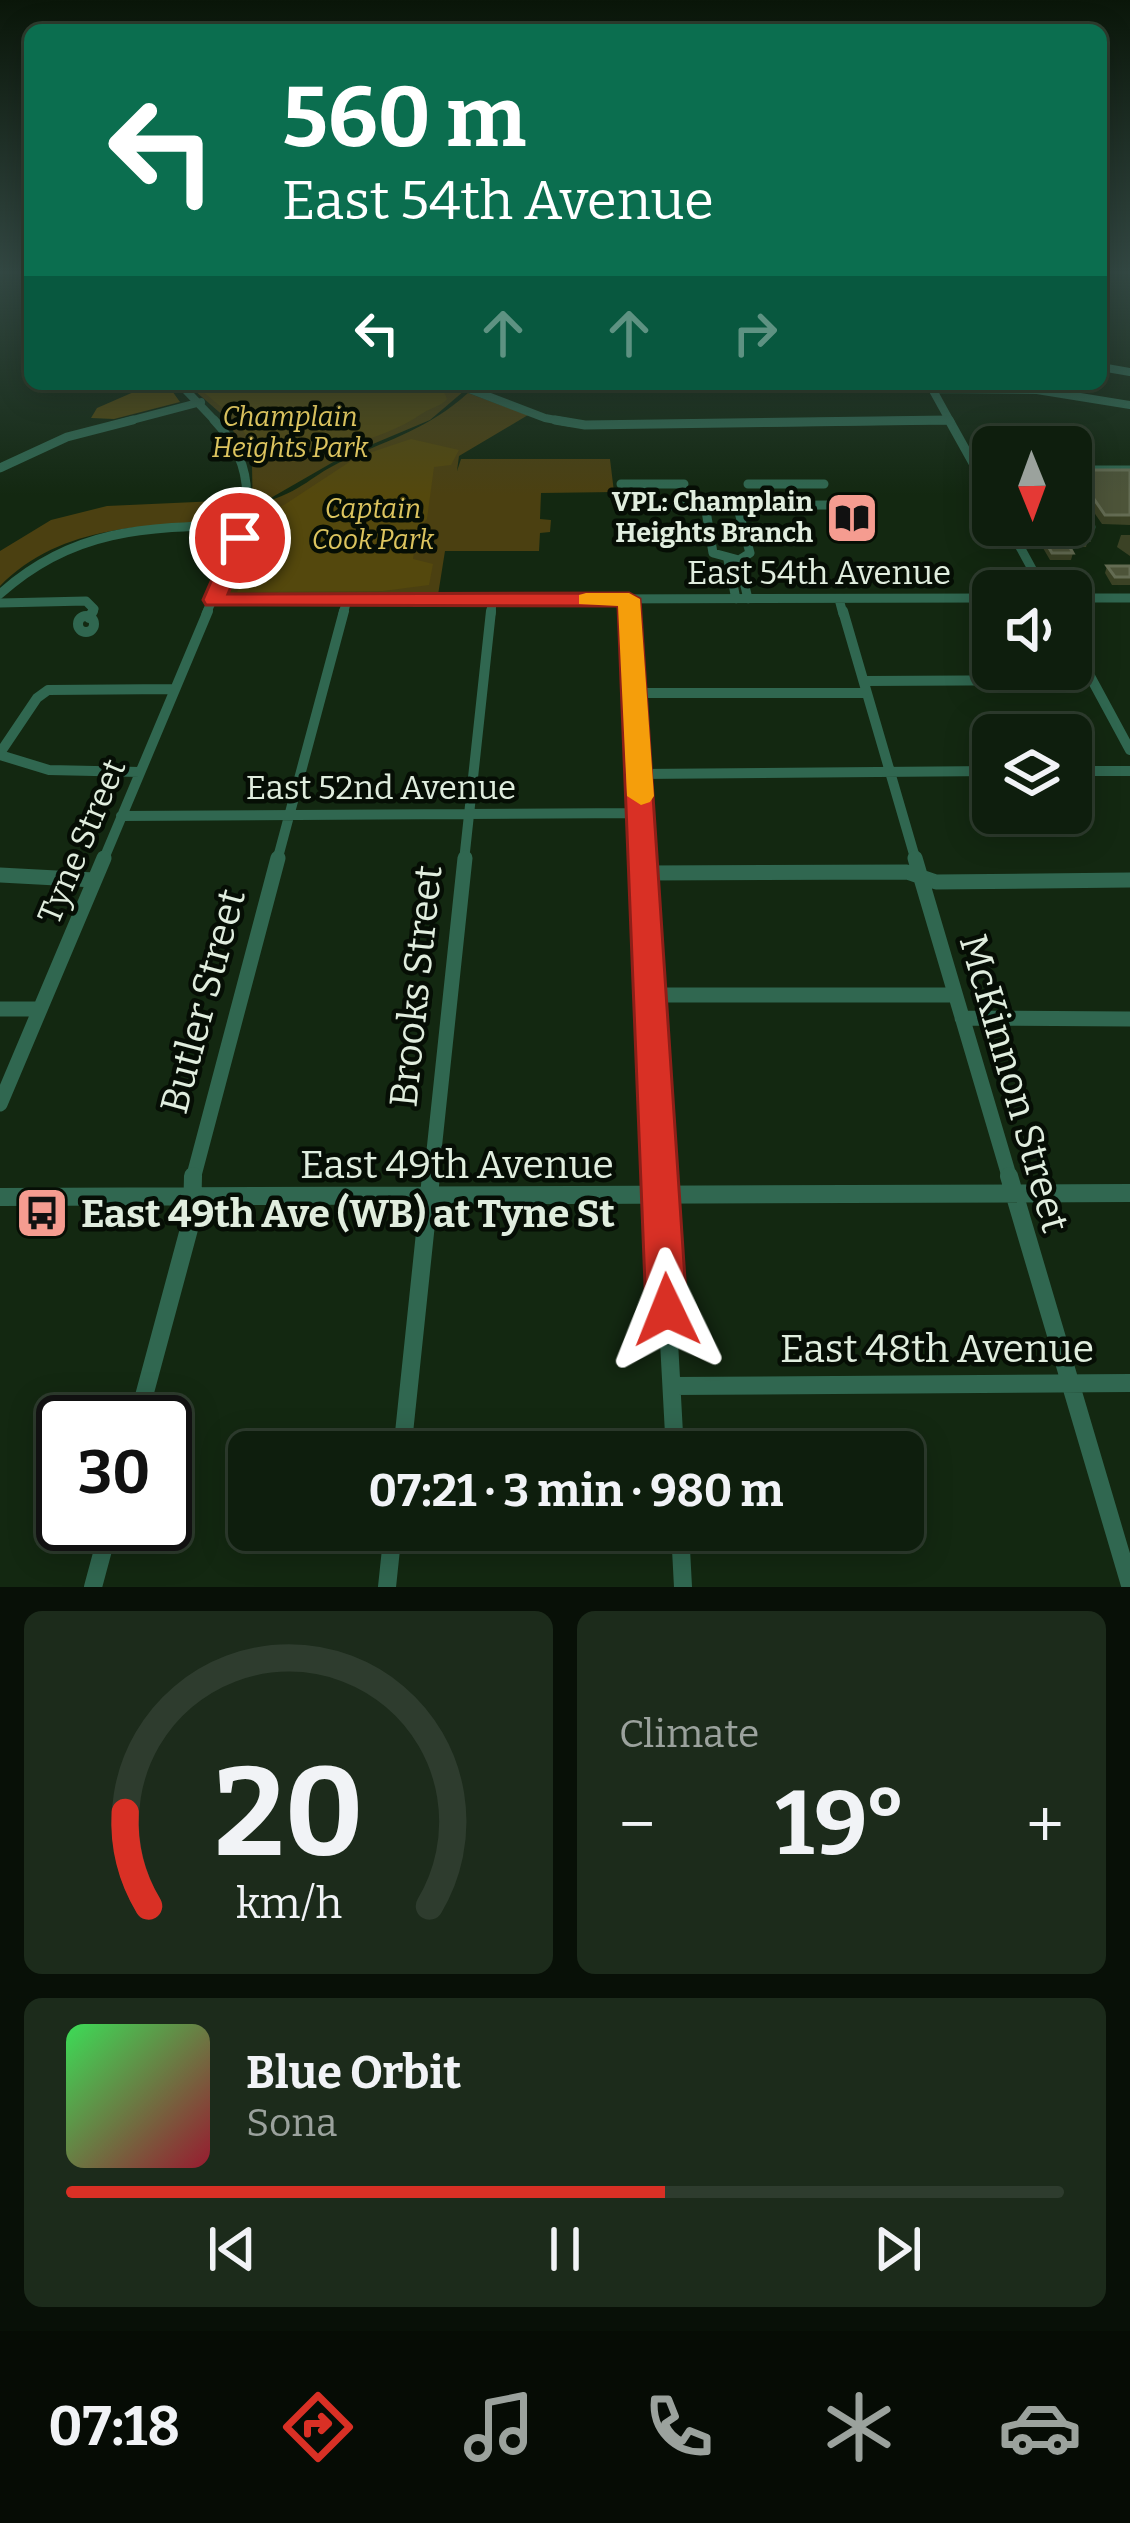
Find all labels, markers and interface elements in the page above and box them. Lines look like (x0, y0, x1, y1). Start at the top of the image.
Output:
text: 560 m (282, 67, 526, 168)
icon: left (84, 72, 240, 228)
text: East 54th Avenue (282, 169, 714, 233)
icon: left (344, 300, 410, 366)
icon: ahead (470, 300, 536, 366)
icon: ahead (596, 300, 662, 366)
icon: right (722, 300, 788, 366)
park label: Champlain Heights Park (212, 401, 369, 464)
north arrow (972, 426, 1092, 546)
map controls (972, 426, 1092, 834)
place label: VPL: Champlain Heights Branch (612, 486, 814, 549)
pin (189, 487, 291, 589)
library icon: VPL: Champlain Heights Branch (824, 490, 880, 546)
park label: Captain Cook Park (312, 493, 435, 556)
icon: arrive (207, 505, 273, 571)
street label: East 54th Avenue (687, 553, 951, 593)
button: sound (972, 570, 1092, 690)
button: layers (972, 714, 1092, 834)
street label: Tyne Street (29, 753, 135, 930)
street label: East 52nd Avenue (246, 768, 516, 808)
street label: Brooks Street (380, 863, 452, 1109)
street label: Butler Street (151, 884, 255, 1118)
street label: McKinnon Street (950, 929, 1078, 1237)
street label: East 49th Avenue (300, 1142, 614, 1188)
bus stop icon: East 49th Ave (WB) at Tyne St (14, 1185, 70, 1241)
place label: East 49th Ave (WB) at Tyne St (81, 1191, 616, 1237)
position arrow (604, 1247, 730, 1373)
street label: East 48th Avenue (780, 1326, 1094, 1372)
speed limit sign: 30 (36, 1395, 192, 1551)
text: 07:21 · 3 min · 980 m (369, 1464, 783, 1518)
text: Climate (619, 1711, 759, 1757)
text: 20 (214, 1738, 363, 1888)
text: 19° (775, 1770, 906, 1878)
text: − (619, 1785, 655, 1864)
text: + (1026, 1785, 1064, 1864)
text: km/h (235, 1877, 342, 1928)
text: Blue Orbit (246, 2046, 461, 2100)
text: Sona (246, 2100, 337, 2146)
icon: previous (199, 2216, 265, 2282)
icon: pause (532, 2216, 598, 2282)
icon: next (865, 2216, 931, 2282)
icon: directions (276, 2385, 360, 2469)
icon: music (457, 2385, 541, 2469)
icon: phone (637, 2385, 721, 2469)
icon: climate (817, 2385, 901, 2469)
icon: car (998, 2385, 1082, 2469)
text: 07:18 (48, 2395, 180, 2459)

